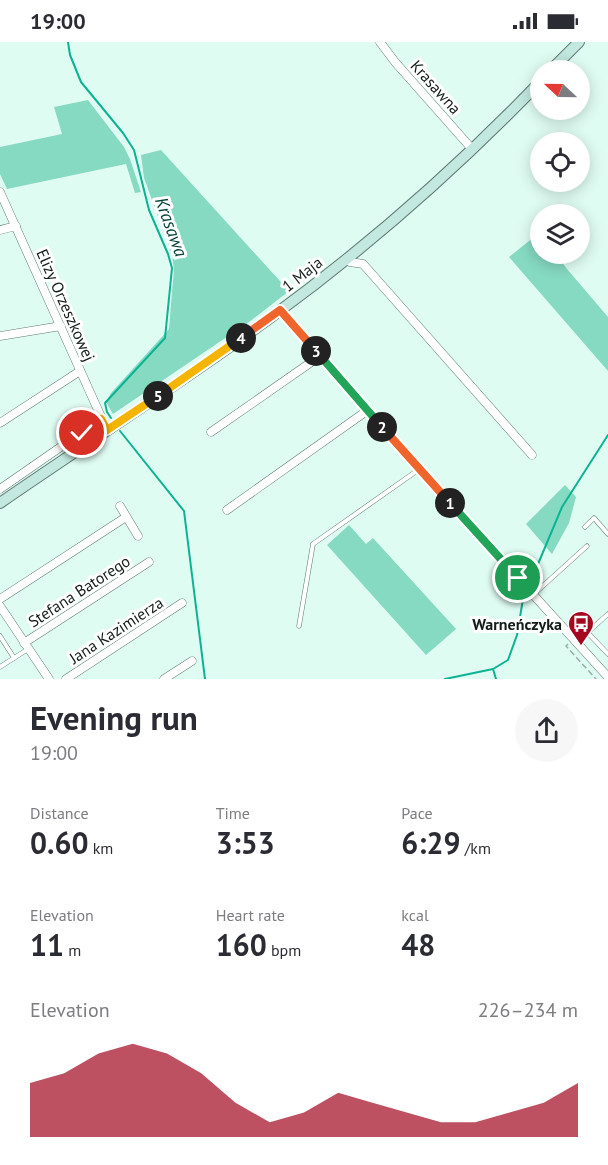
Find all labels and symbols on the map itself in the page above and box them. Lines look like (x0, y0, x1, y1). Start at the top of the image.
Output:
street label: Krasawna (407, 56, 465, 118)
north arrow (530, 60, 590, 120)
water label: Krasawa (150, 194, 193, 260)
street label: Elizy Orzeszkowej (32, 246, 100, 364)
street label: 1 Maja (278, 252, 326, 296)
pin: 4 (226, 323, 256, 353)
pin: 3 (301, 336, 331, 366)
pin: 5 (143, 381, 173, 411)
pin (56, 407, 107, 458)
pin: 2 (367, 412, 397, 442)
pin: 1 (435, 488, 465, 518)
street label: Stefana Batorego (24, 551, 134, 631)
pin (492, 552, 543, 603)
street label: Jana Kazimierza (64, 592, 167, 668)
bus stop icon: Warneńczyka (566, 609, 596, 647)
place label: Warneńczyka (472, 614, 562, 634)

